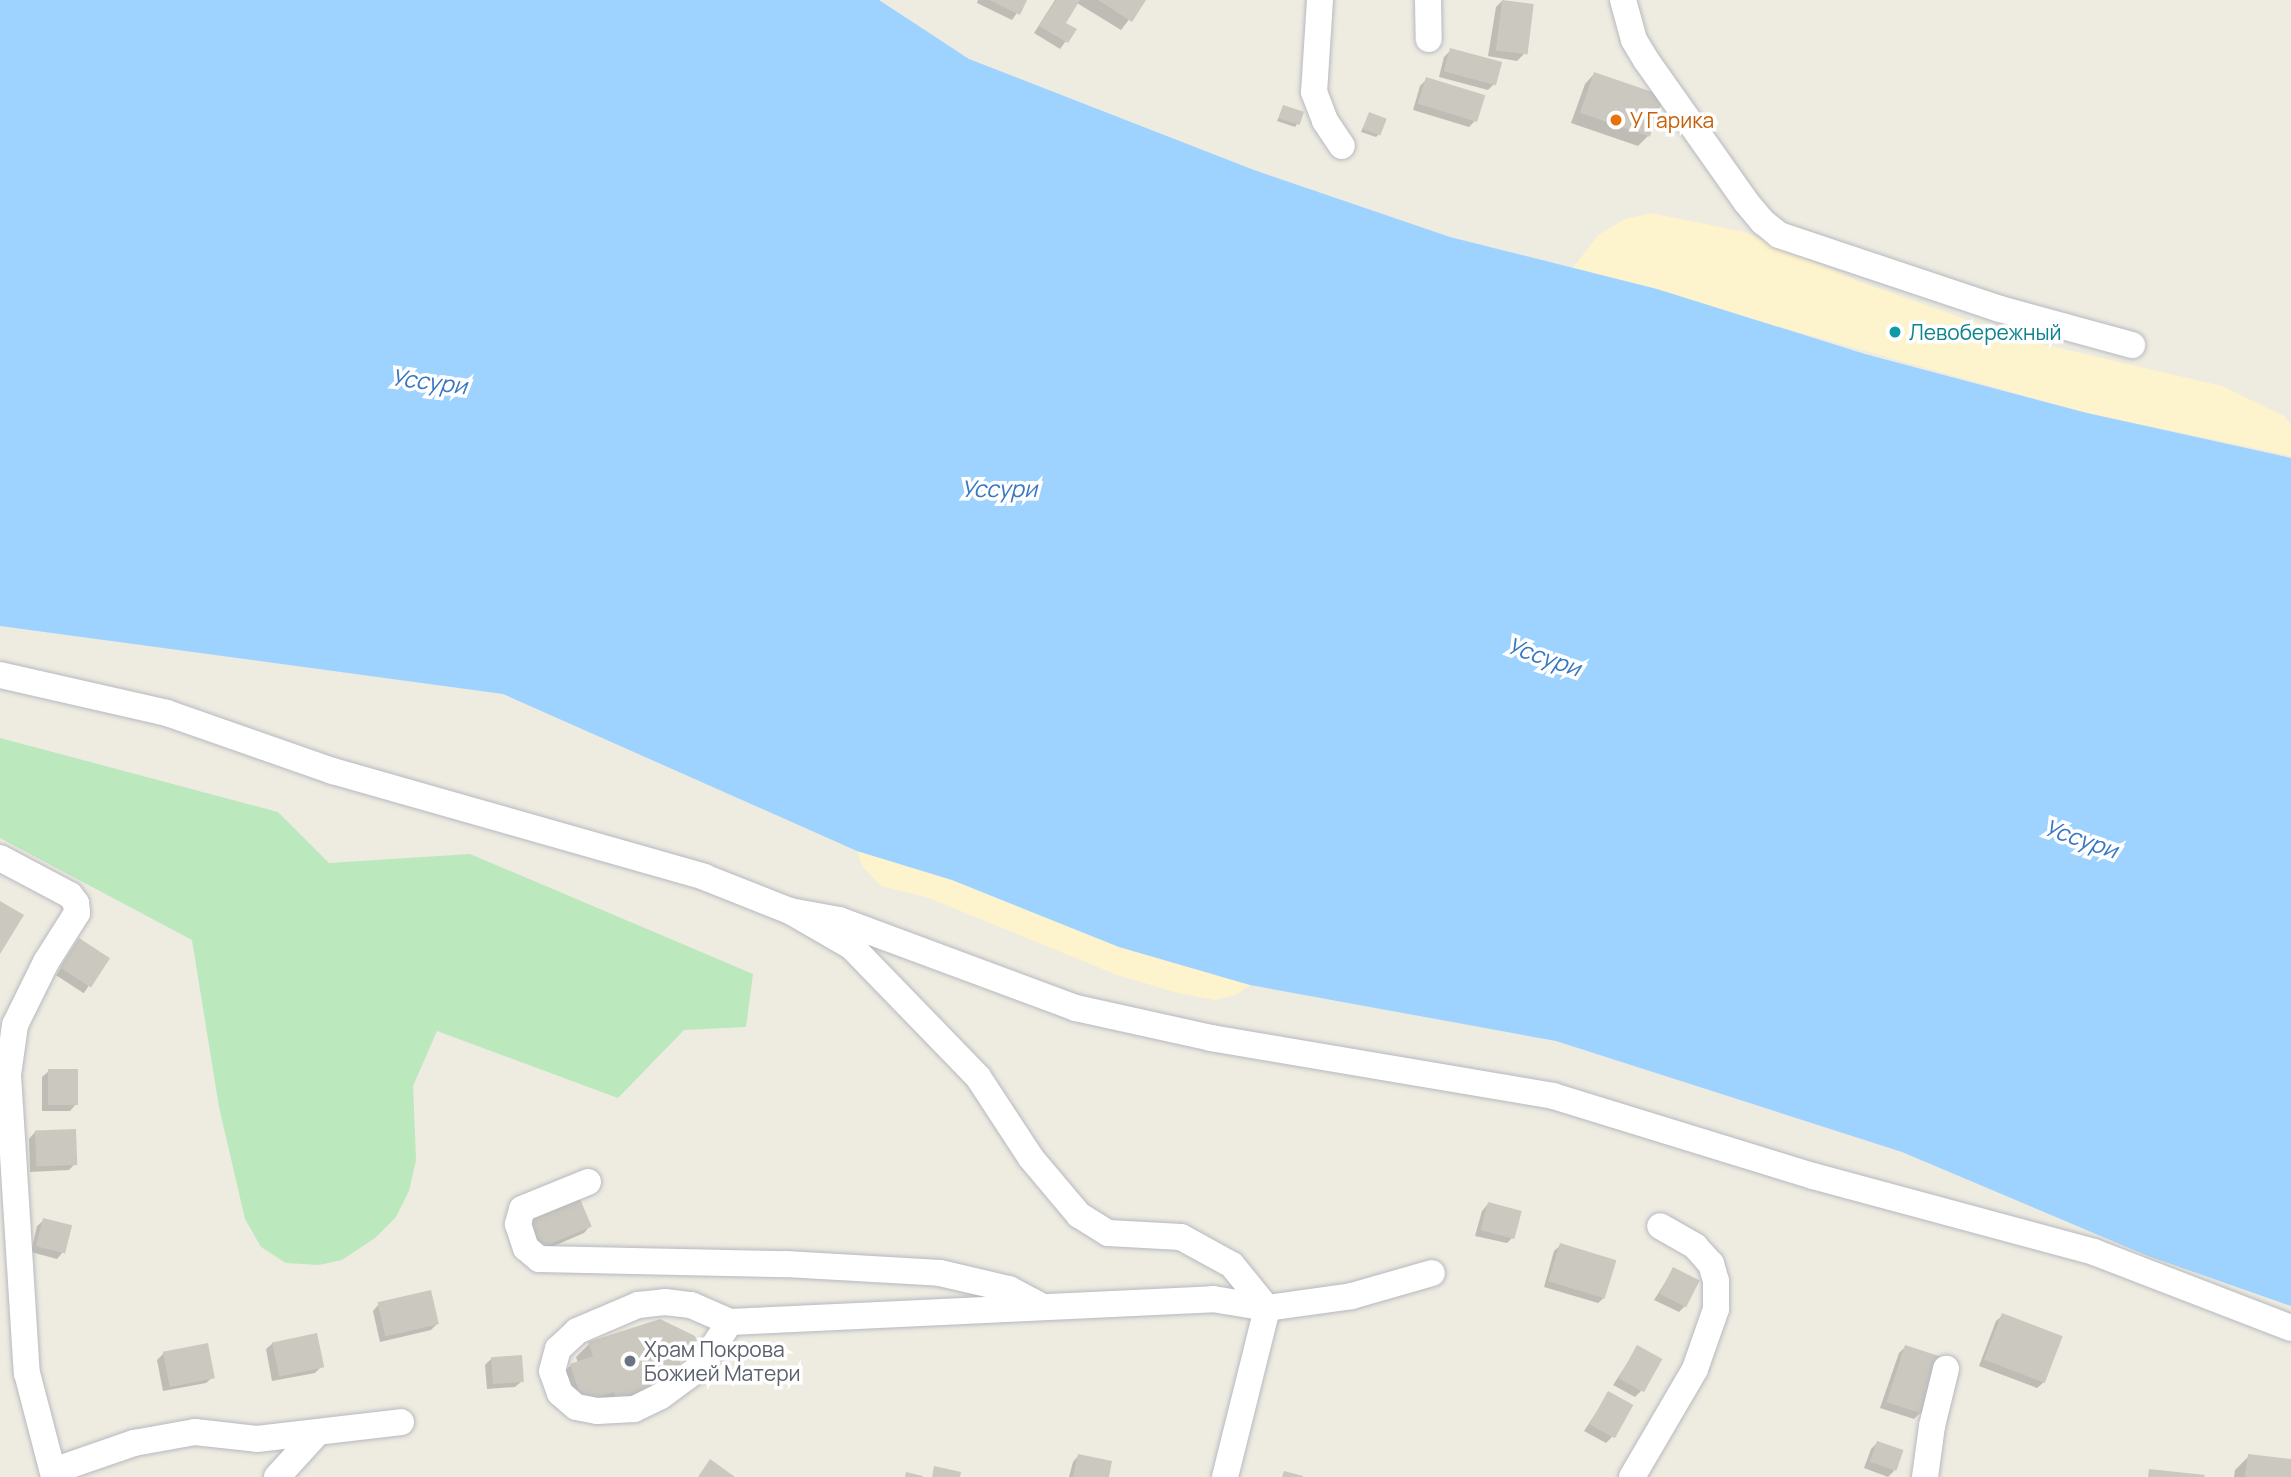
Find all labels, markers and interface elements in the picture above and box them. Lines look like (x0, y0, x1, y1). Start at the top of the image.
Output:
place label: У Гарика (1630, 107, 1715, 133)
marker: У Гарика (1608, 112, 1624, 128)
place label: Левобережный (1909, 319, 2062, 345)
marker: Левобережный (1887, 324, 1903, 340)
water label: Уссури (390, 363, 468, 399)
water label: Уссури (961, 474, 1037, 502)
water label: Уссури (1504, 631, 1584, 681)
water label: Уссури (2041, 813, 2121, 863)
place label: Храм Покрова Божией Матери (644, 1336, 801, 1386)
marker: Храм Покрова Божией Матери (622, 1353, 638, 1369)

